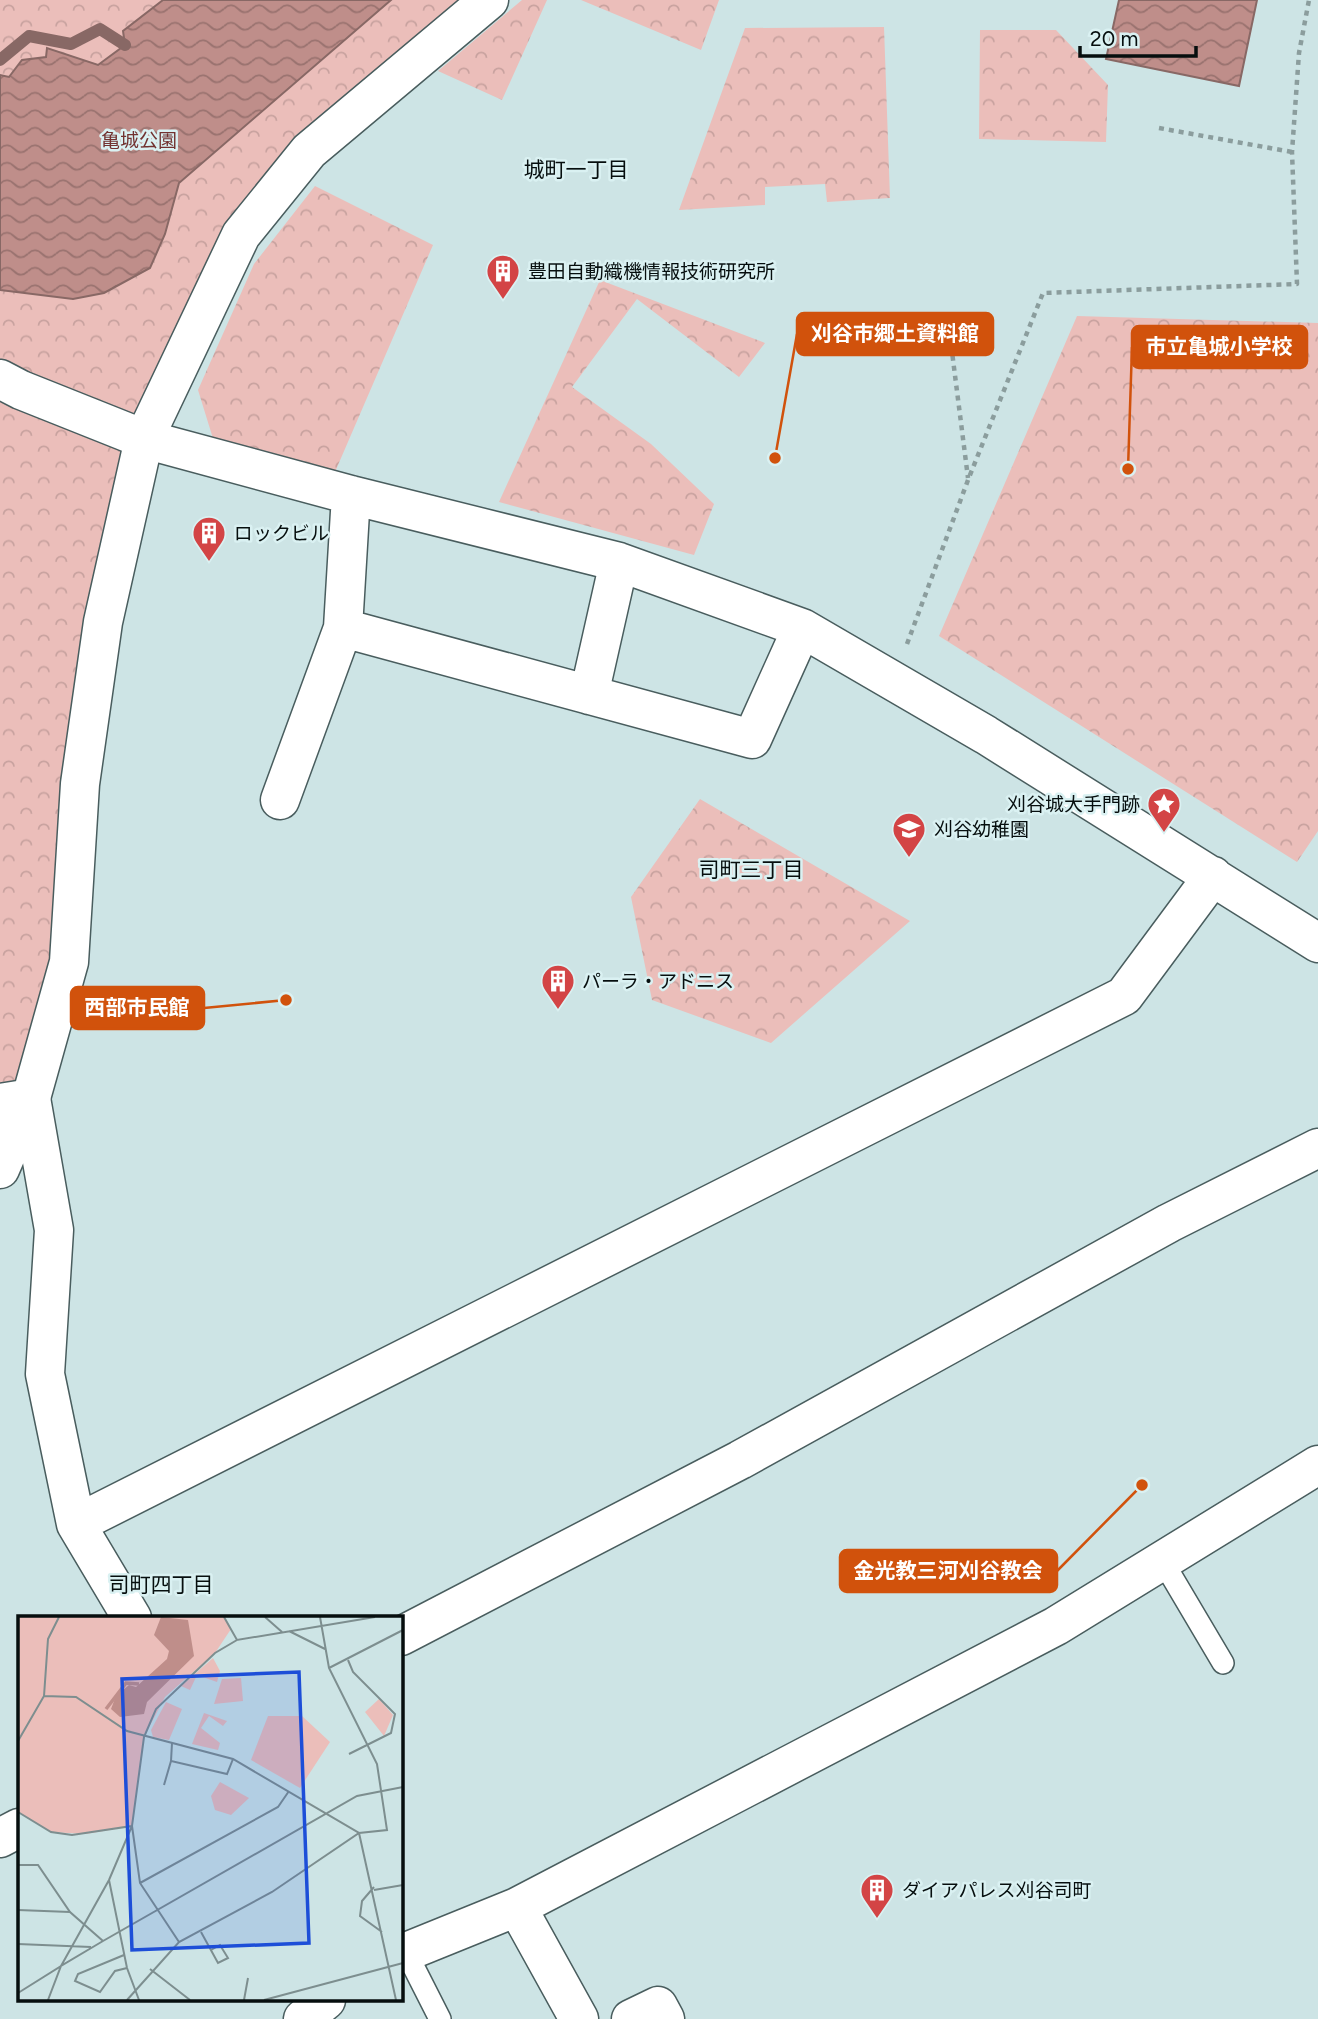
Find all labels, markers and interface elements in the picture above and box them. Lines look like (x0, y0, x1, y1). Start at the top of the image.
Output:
scale bar (1080, 14, 1196, 58)
text: 20 m (1090, 26, 1138, 51)
park label: 亀城公園 (101, 129, 177, 152)
district label: 城町一丁目 (524, 157, 629, 182)
building icon: 豊田自動織機情報技術研究所 (484, 252, 522, 301)
place label: 豊田自動織機情報技術研究所 (528, 260, 775, 283)
callout: 刈谷市郷土資料館 (797, 313, 993, 355)
text: 刈谷市郷土資料館 (811, 321, 979, 346)
callout: 市立亀城小学校 (1132, 326, 1307, 368)
text: 市立亀城小学校 (1146, 334, 1293, 359)
building icon: ロックビル (190, 514, 228, 563)
place label: ロックビル (234, 522, 329, 545)
place icon: 刈谷城大手門跡 (1145, 785, 1183, 834)
place label: 刈谷城大手門跡 (1007, 793, 1140, 816)
school or university icon: 刈谷幼稚園 (890, 810, 928, 859)
place label: 刈谷幼稚園 (934, 818, 1029, 841)
district label: 司町三丁目 (699, 857, 804, 882)
building icon: パーラ・アドニス (539, 962, 577, 1011)
place label: パーラ・アドニス (582, 970, 734, 993)
callout: 西部市民館 (71, 987, 204, 1029)
text: 西部市民館 (85, 995, 190, 1020)
callout: 金光教三河刈谷教会 (840, 1550, 1057, 1592)
text: 金光教三河刈谷教会 (854, 1558, 1043, 1583)
district label: 司町四丁目 (109, 1572, 214, 1597)
inset map (18, 1616, 402, 2002)
building icon: ダイアパレス刈谷司町 (858, 1871, 896, 1920)
place label: ダイアパレス刈谷司町 (902, 1879, 1092, 1902)

